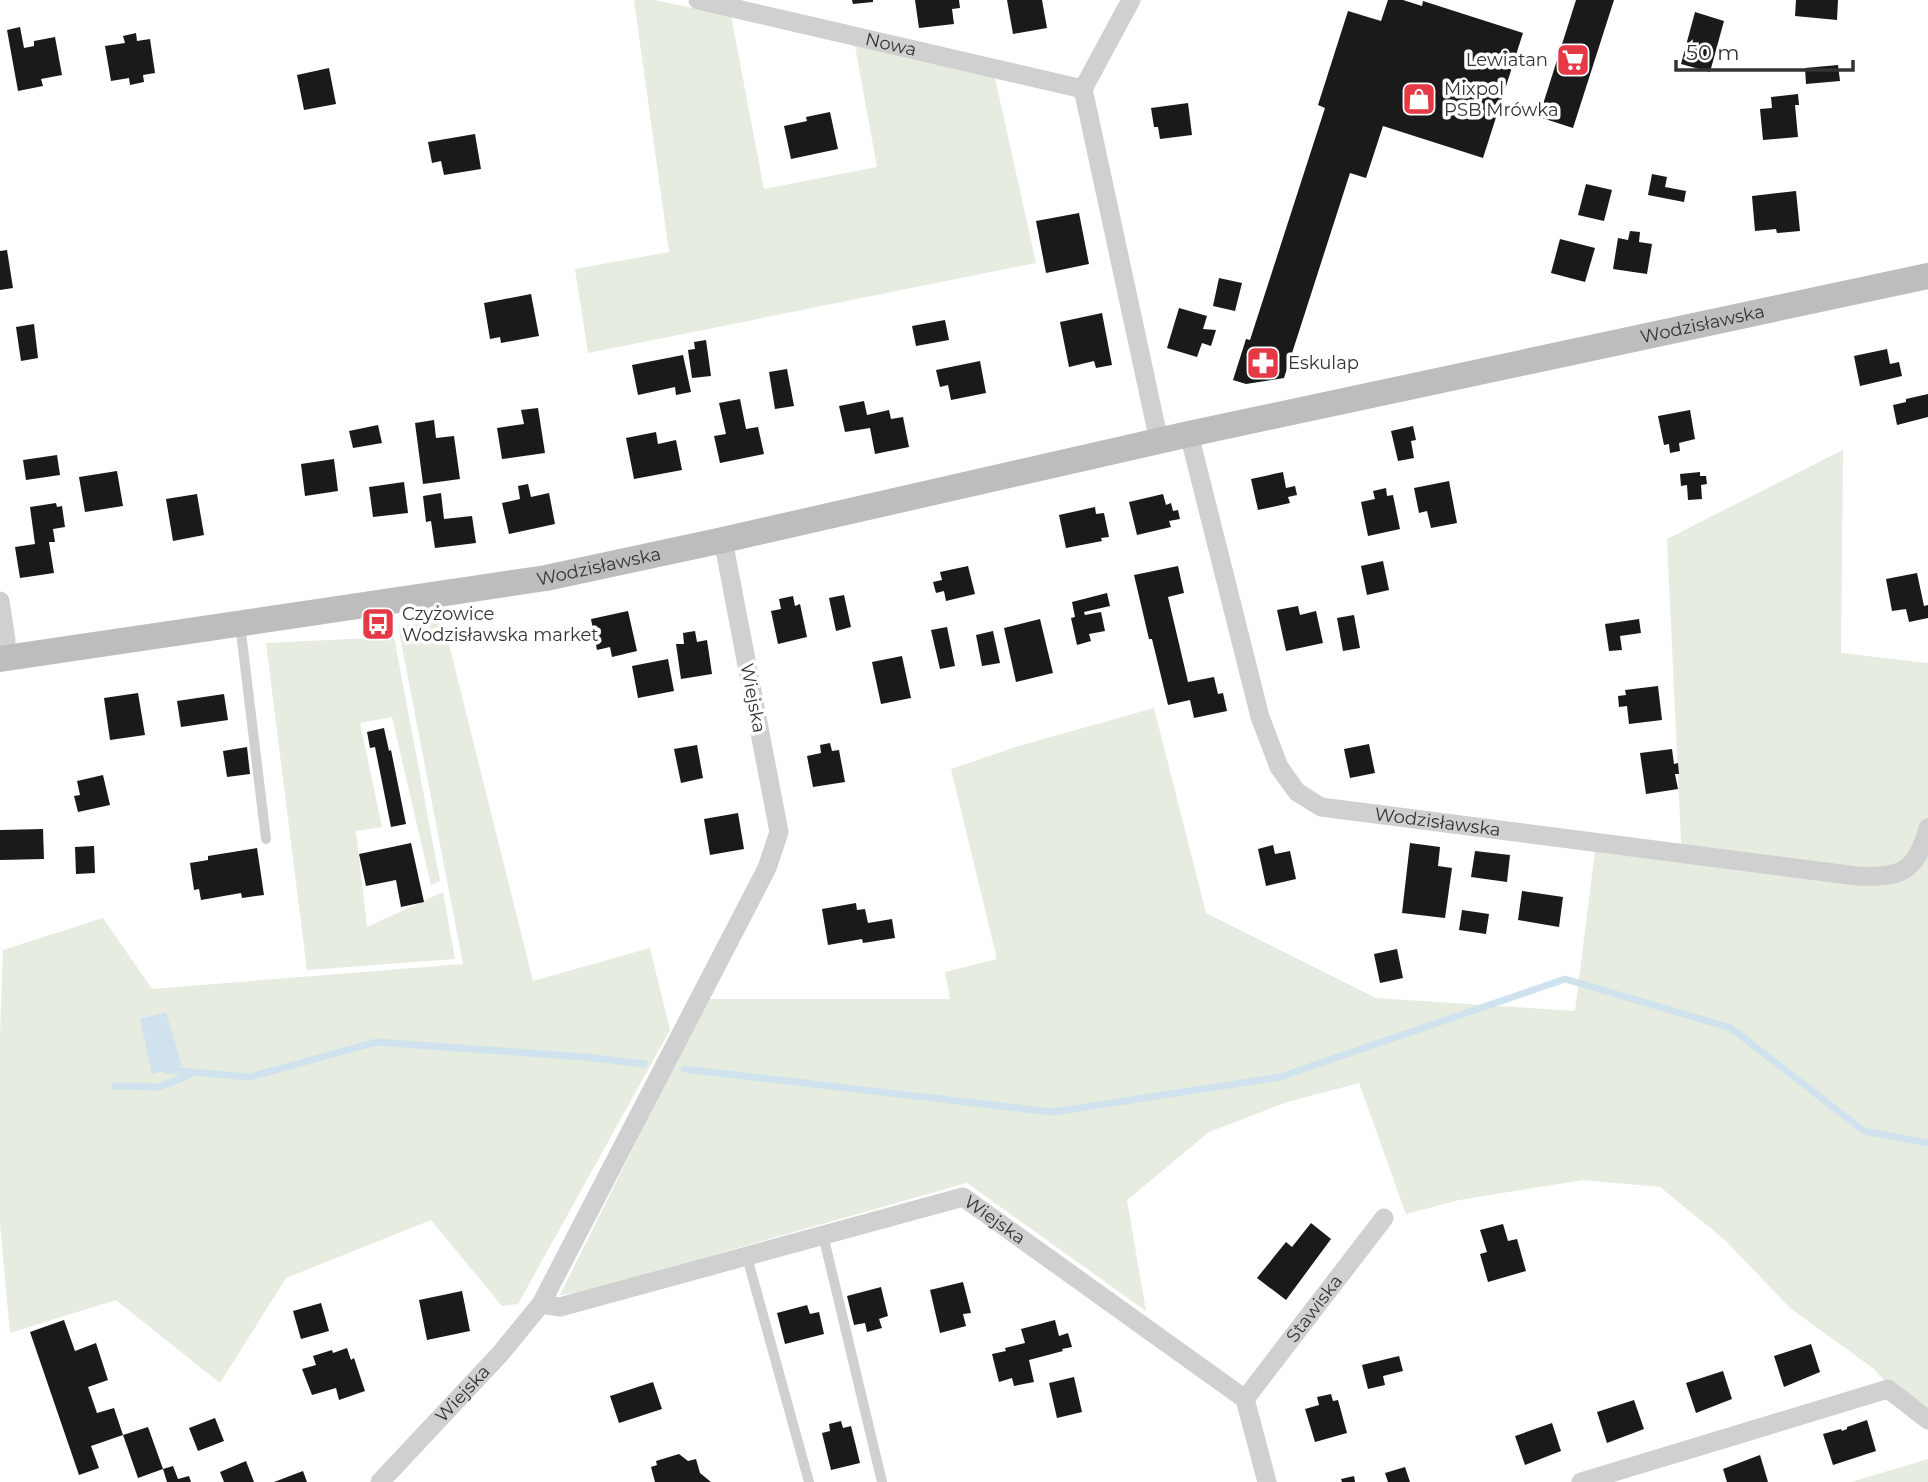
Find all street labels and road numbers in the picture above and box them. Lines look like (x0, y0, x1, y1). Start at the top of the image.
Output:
street label: Nowa (863, 28, 919, 61)
street label: Wodzisławska (1638, 300, 1767, 348)
street label: Wodzisławska (535, 543, 663, 591)
street label: Wiejska (736, 661, 770, 735)
street label: Wodzisławska (1373, 803, 1502, 841)
street label: Wiejska (960, 1190, 1030, 1249)
street label: Stawiska (1282, 1270, 1347, 1347)
street label: Wiejska (431, 1361, 495, 1427)

